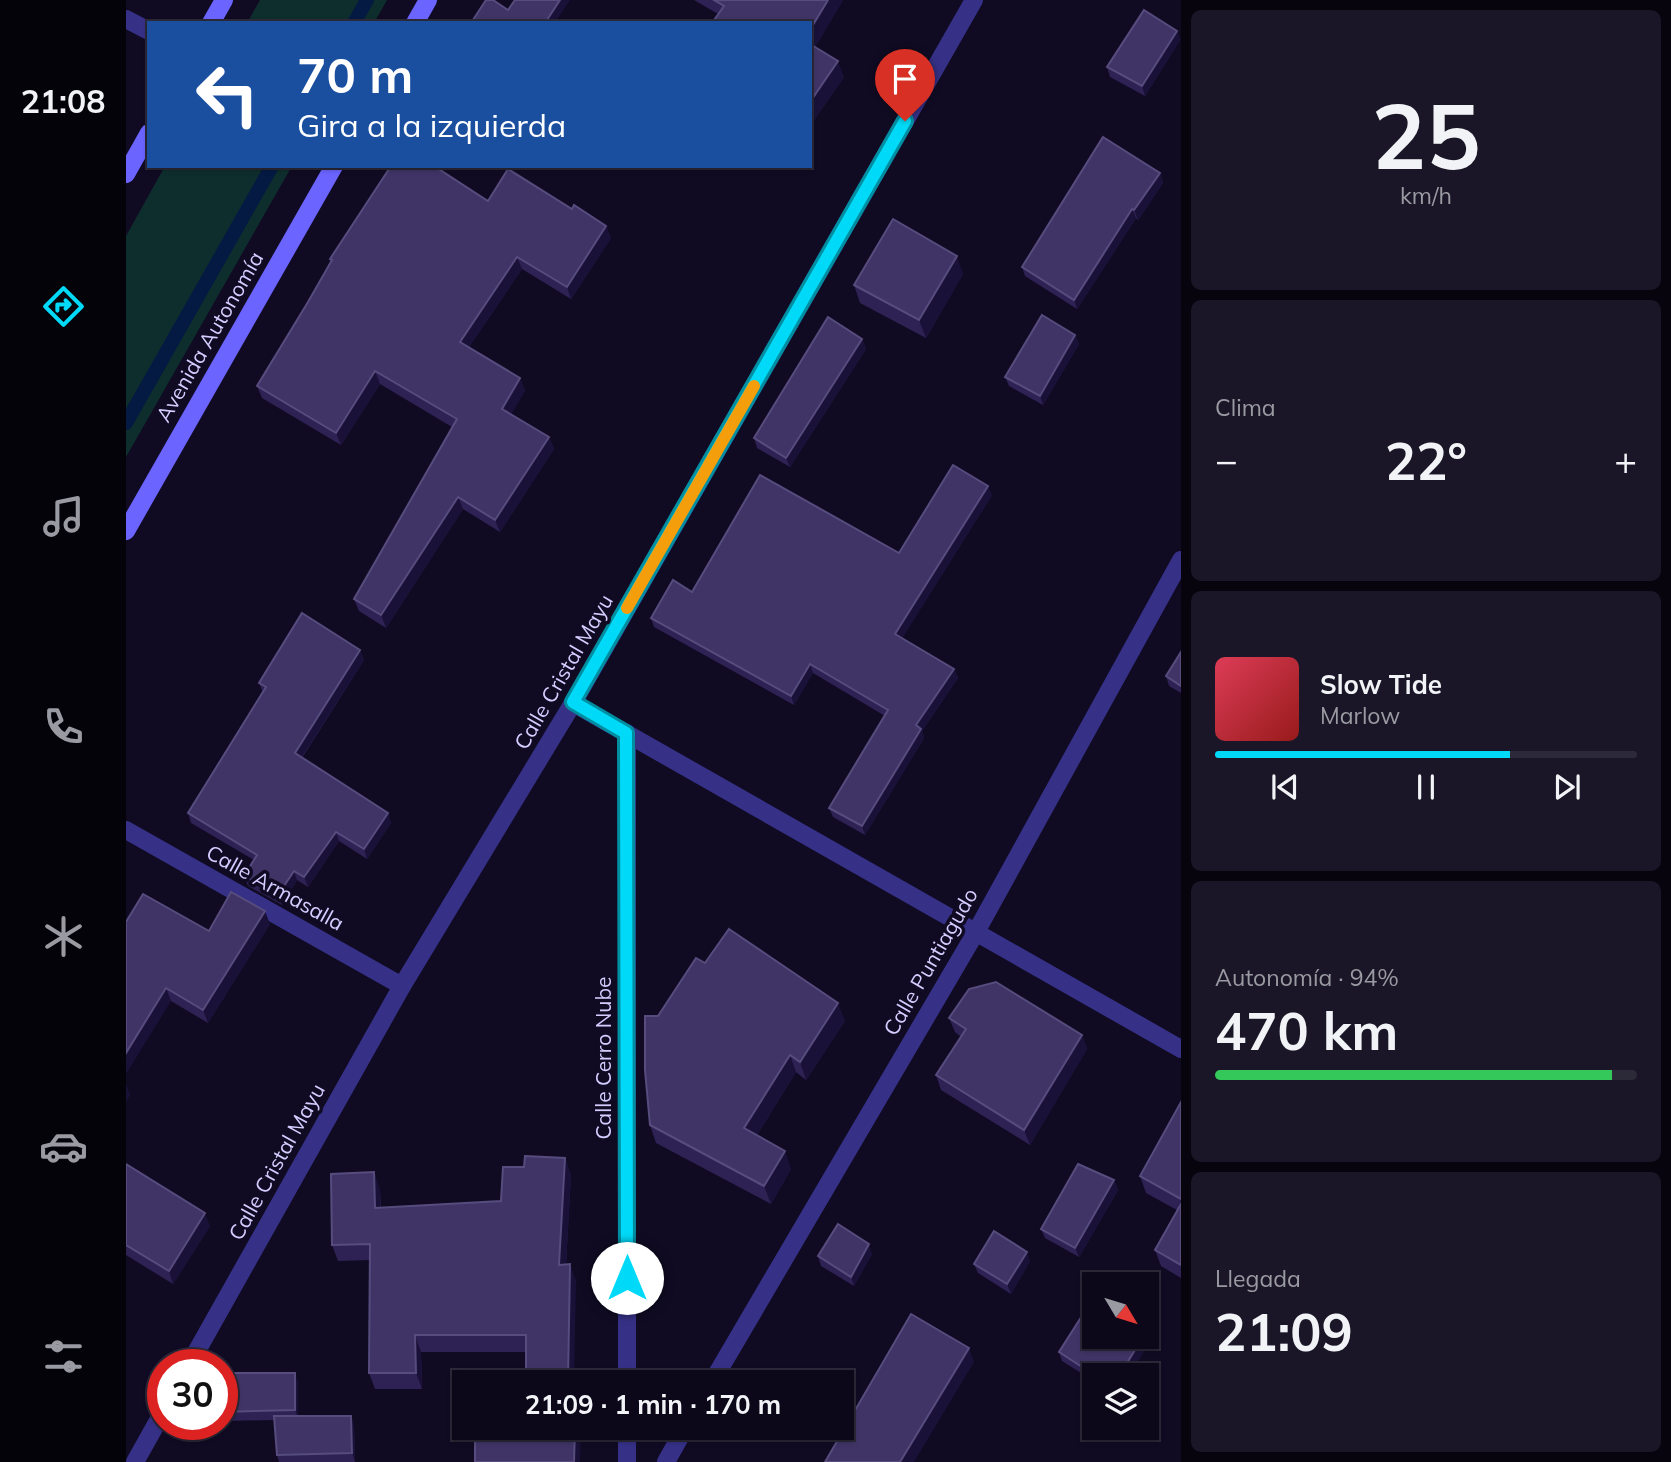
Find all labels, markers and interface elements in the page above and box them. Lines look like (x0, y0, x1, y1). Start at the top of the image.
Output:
text: 70 m (297, 44, 413, 105)
icon: left (182, 49, 273, 140)
pin (875, 49, 935, 121)
icon: arrive (886, 60, 924, 98)
text: 25 (1371, 78, 1481, 192)
text: 21:08 (21, 81, 105, 121)
text: Gira a la izquierda (297, 105, 566, 145)
text: km/h (1400, 181, 1452, 210)
street label: Avenida Autonomía (150, 247, 268, 426)
icon: directions (39, 282, 88, 331)
text: Clima (1215, 393, 1276, 422)
text: 22° (1385, 428, 1467, 493)
text: − (1215, 436, 1238, 484)
text: + (1614, 436, 1637, 484)
icon: music (39, 492, 88, 541)
street label: Calle Cristal Mayu (508, 589, 618, 754)
text: Slow Tide (1320, 668, 1442, 701)
text: Marlow (1320, 701, 1400, 730)
icon: phone (39, 702, 88, 751)
icon: previous (1266, 768, 1304, 806)
icon: pause (1407, 768, 1445, 806)
icon: next (1548, 768, 1586, 806)
street label: Calle Armasalla (202, 839, 349, 936)
street label: Calle Puntiagudo (877, 883, 983, 1040)
icon: climate (39, 912, 88, 961)
text: Autonomía · 94% (1215, 963, 1399, 992)
street label: Calle Cerro Nube (590, 977, 616, 1139)
text: 470 km (1215, 998, 1398, 1063)
street label: Calle Cristal Mayu (222, 1079, 330, 1244)
icon: car (39, 1122, 88, 1171)
position arrow (590, 1241, 664, 1315)
text: Llegada (1215, 1264, 1301, 1293)
north arrow (1082, 1272, 1158, 1349)
map controls (1082, 1272, 1159, 1440)
text: 21:09 (1215, 1299, 1353, 1364)
icon: filters (39, 1332, 88, 1381)
speed limit sign: 30 (147, 1349, 238, 1440)
button: layers (1082, 1363, 1159, 1440)
text: 21:09 · 1 min · 170 m (525, 1388, 781, 1421)

